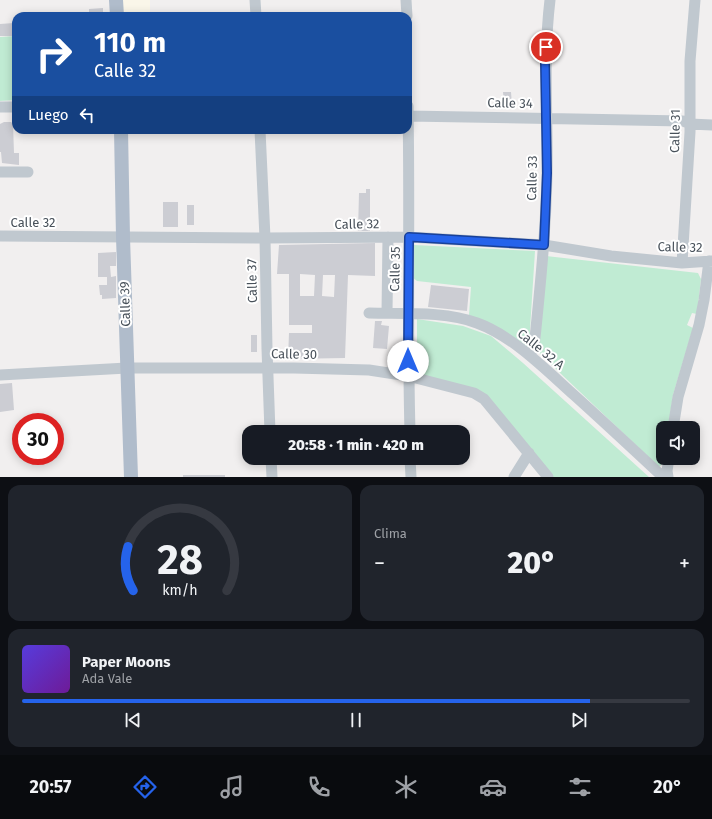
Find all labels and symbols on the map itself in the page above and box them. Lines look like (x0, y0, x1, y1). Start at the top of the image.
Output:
pin (529, 30, 563, 64)
street label: Calle 34 (487, 95, 533, 111)
street label: Calle 31 (667, 109, 683, 153)
street label: Calle 33 (524, 155, 540, 201)
street label: Calle 32 (11, 215, 55, 230)
street label: Calle 32 (334, 216, 380, 232)
street label: Calle 32 (657, 239, 703, 255)
street label: Calle 35 (387, 246, 403, 292)
street label: Calle 37 (244, 258, 260, 303)
street label: Calle 39 (117, 281, 133, 327)
street label: Calle 32 A (515, 326, 568, 373)
position arrow (387, 340, 429, 382)
street label: Calle 30 (271, 346, 317, 362)
speed limit sign: 30 (12, 413, 64, 465)

